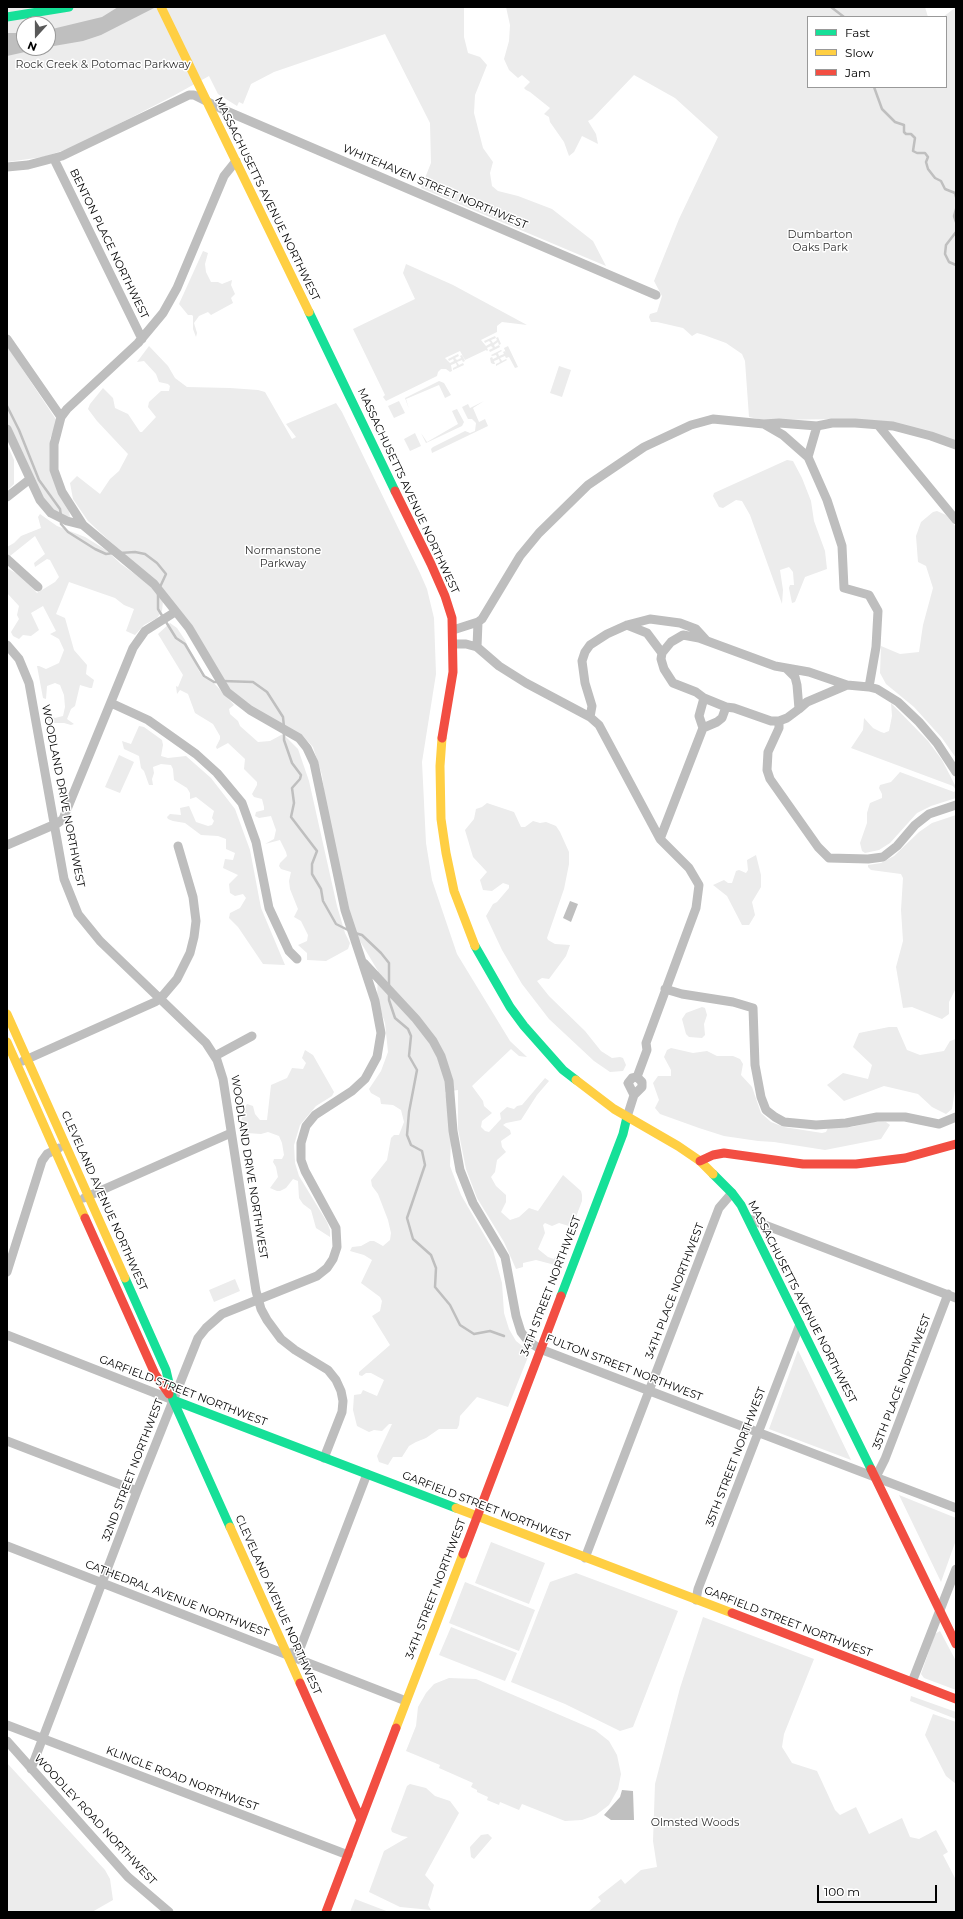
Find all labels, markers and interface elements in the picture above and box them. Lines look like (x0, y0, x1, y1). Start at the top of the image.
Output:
north arrow (16, 16, 56, 56)
legend (807, 16, 947, 88)
text: Fast (845, 25, 870, 40)
text: N (25, 38, 39, 54)
text: Slow (845, 45, 874, 60)
park label: Rock Creek & Potomac Parkway (15, 58, 191, 72)
text: Jam (845, 65, 871, 80)
street label: MASSACHUSETTS AVENUE NORTHWEST (212, 95, 322, 303)
street label: WHITEHAVEN STREET NORTHWEST (341, 142, 529, 232)
street label: BENTON PLACE NORTHWEST (67, 167, 151, 321)
park label: Dumbarton Oaks Park (787, 228, 853, 254)
street label: MASSACHUSETTS AVENUE NORTHWEST (354, 386, 462, 596)
park label: Normanstone Parkway (245, 544, 321, 570)
street label: WOODLAND DRIVE NORTHWEST (39, 703, 87, 889)
street label: WOODLAND DRIVE NORTHWEST (228, 1074, 270, 1260)
street label: CLEVELAND AVENUE NORTHWEST (58, 1109, 150, 1293)
street label: MASSACHUSETTS AVENUE NORTHWEST (745, 1199, 859, 1405)
street label: 34TH STREET NORTHWEST (518, 1214, 584, 1358)
street label: 34TH PLACE NORTHWEST (643, 1221, 707, 1361)
street label: 35TH PLACE NORTHWEST (870, 1312, 934, 1452)
street label: FULTON STREET NORTHWEST (544, 1332, 704, 1404)
street label: GARFIELD STREET NORTHWEST (97, 1353, 269, 1429)
street label: 35TH STREET NORTHWEST (703, 1385, 769, 1529)
street label: 32ND STREET NORTHWEST (100, 1397, 166, 1543)
street label: GARFIELD STREET NORTHWEST (400, 1469, 572, 1545)
street label: CLEVELAND AVENUE NORTHWEST (232, 1513, 324, 1697)
street label: 34TH STREET NORTHWEST (403, 1517, 469, 1661)
street label: CATHEDRAL AVENUE NORTHWEST (83, 1558, 271, 1640)
street label: GARFIELD STREET NORTHWEST (702, 1584, 874, 1660)
street label: KLINGLE ROAD NORTHWEST (104, 1744, 260, 1814)
street label: WOODLEY ROAD NORTHWEST (31, 1752, 159, 1888)
park label: Olmsted Woods (651, 1816, 739, 1830)
scale bar (819, 1877, 939, 1903)
text: 100 m (824, 1884, 860, 1899)

